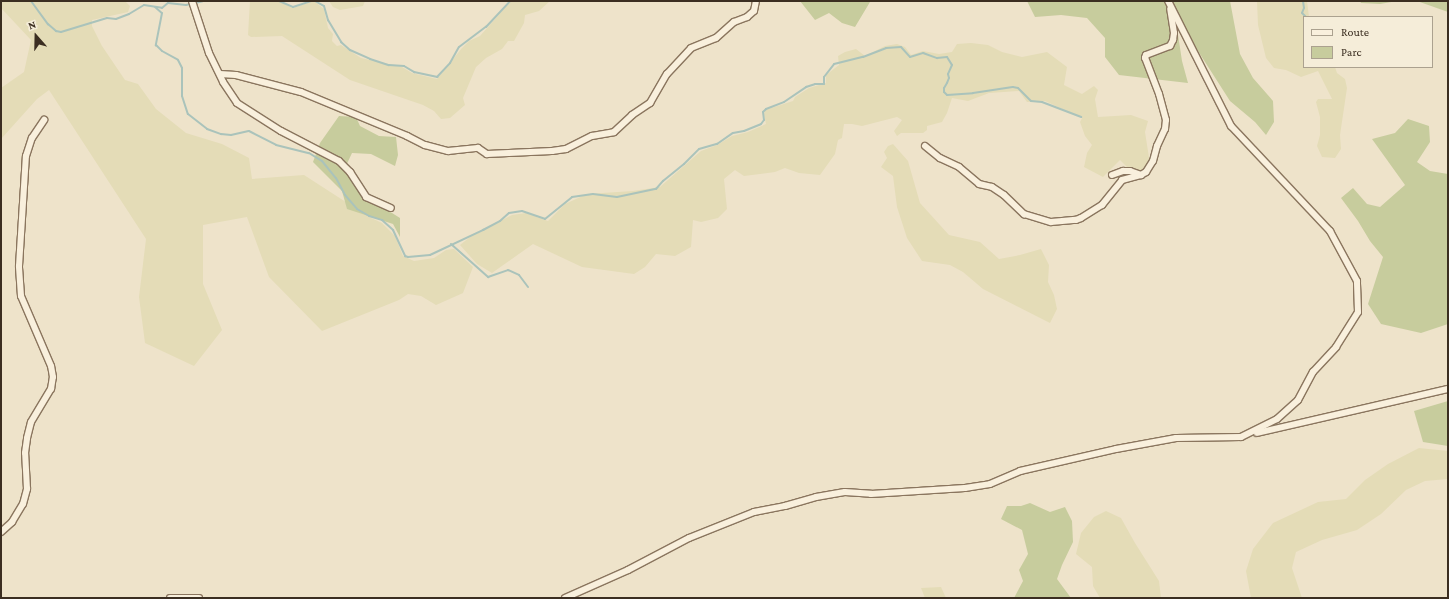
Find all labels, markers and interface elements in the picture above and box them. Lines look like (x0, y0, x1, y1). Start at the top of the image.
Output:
north arrow (16, 16, 56, 56)
legend (1303, 16, 1433, 68)
text: N (26, 18, 37, 32)
text: Route (1341, 25, 1369, 39)
text: Parc (1341, 45, 1361, 59)

